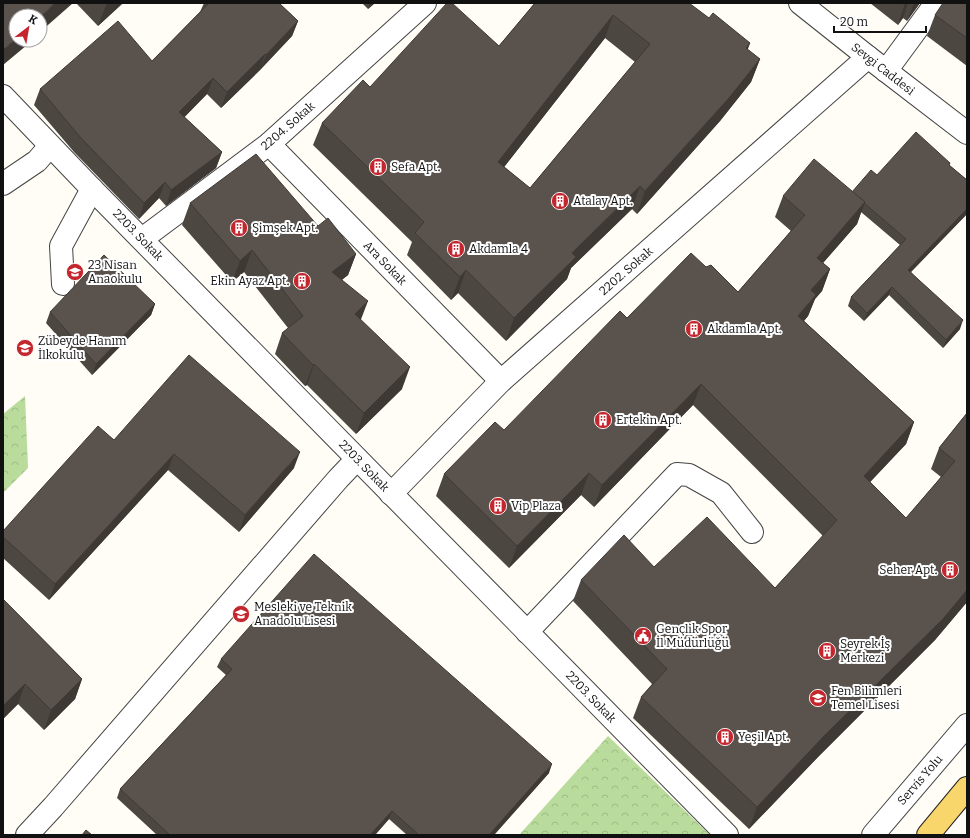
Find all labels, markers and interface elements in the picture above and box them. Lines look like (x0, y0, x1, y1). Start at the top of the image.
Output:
north arrow (8, 8, 48, 48)
scale bar (834, 8, 926, 34)
text: K (26, 12, 40, 28)
text: 20 m (840, 15, 869, 29)
street label: Sevgi Caddesi (849, 40, 918, 98)
street label: 2204. Sokak (258, 99, 318, 153)
building icon: Sefa Apt. (368, 157, 388, 177)
place label: Sefa Apt. (391, 160, 440, 174)
building icon: Atalay Apt. (550, 191, 570, 211)
place label: Atalay Apt. (573, 194, 632, 208)
street label: 2203. Sokak (110, 206, 166, 264)
building icon: Şimşek Apt. (229, 218, 249, 238)
place label: Şimşek Apt. (252, 221, 318, 235)
street label: Ara Sokak (361, 238, 410, 288)
building icon: Akdamla 4 (446, 239, 466, 259)
place label: Akdamla 4 (469, 242, 528, 256)
street label: 2202. Sokak (597, 244, 656, 298)
place label: 23 Nisan Anaokulu (88, 258, 143, 286)
school or university icon: 23 Nisan Anaokulu (65, 262, 85, 282)
building icon: Ekin Ayaz Apt. (292, 271, 312, 291)
place label: Ekin Ayaz Apt. (210, 274, 289, 288)
building icon: Akdamla Apt. (684, 319, 704, 339)
place label: Akdamla Apt. (707, 322, 781, 336)
place label: Zübeyde Hanım İlkokulu (38, 334, 127, 362)
school or university icon: Zübeyde Hanım İlkokulu (15, 338, 35, 358)
building icon: Ertekin Apt. (593, 410, 613, 430)
place label: Ertekin Apt. (616, 413, 682, 427)
street label: 2203. Sokak (336, 437, 392, 495)
building icon: Vip Plaza (488, 496, 508, 516)
place label: Vip Plaza (511, 499, 562, 513)
building icon: Seher Apt. (940, 560, 960, 580)
place label: Seher Apt. (879, 563, 937, 577)
place label: Mesleki ve Teknik Anadolu Lisesi (254, 600, 352, 628)
school or university icon: Mesleki ve Teknik Anadolu Lisesi (231, 604, 251, 624)
place label: Gençlik Spor İl Müdürlüğü (656, 622, 729, 650)
public building icon: Gençlik Spor İl Müdürlüğü (633, 626, 653, 646)
place label: Seyrek İş Merkezi (840, 636, 890, 665)
building icon: Seyrek İş Merkezi (817, 641, 837, 661)
street label: 2203. Sokak (563, 668, 619, 726)
place label: Fen Bilimleri Temel Lisesi (831, 684, 902, 712)
school or university icon: Fen Bilimleri Temel Lisesi (808, 688, 828, 708)
building icon: Yeşil Apt. (715, 727, 735, 747)
place label: Yeşil Apt. (738, 730, 789, 744)
street label: Servis Yolu (895, 752, 946, 808)

